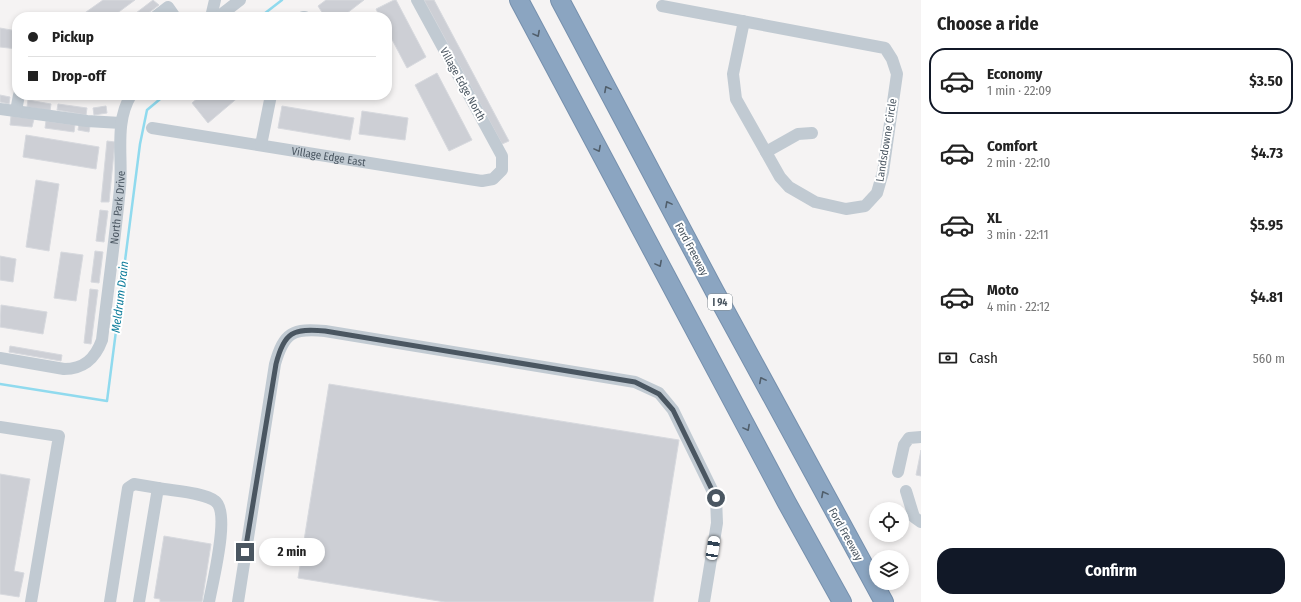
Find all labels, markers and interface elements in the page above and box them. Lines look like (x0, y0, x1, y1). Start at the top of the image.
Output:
text: Choose a ride (937, 13, 1039, 35)
text: Pickup (52, 28, 94, 46)
one-way arrow (533, 30, 540, 38)
street label: Village Edge North (437, 45, 488, 123)
icon: car (939, 63, 975, 99)
text: Economy (987, 65, 1042, 83)
text: Drop-off (52, 67, 106, 85)
text: $3.50 (1249, 72, 1283, 90)
text: 1 min · 22:09 (987, 83, 1051, 98)
one-way arrow (605, 86, 612, 93)
street label: Landsdowne Circle (873, 97, 899, 183)
icon: car (939, 135, 975, 171)
text: Comfort (987, 137, 1038, 155)
text: $4.73 (1251, 144, 1283, 162)
street label: Village Edge East (291, 145, 367, 169)
one-way arrow (594, 145, 601, 152)
text: 2 min · 22:10 (987, 155, 1050, 170)
street label: North Park Drive (108, 171, 128, 245)
one-way arrow (665, 200, 673, 208)
icon: car (939, 207, 975, 243)
text: XL (987, 209, 1002, 227)
text: $5.95 (1250, 216, 1283, 234)
street label: Ford Freeway (672, 220, 711, 278)
text: 3 min · 22:11 (987, 227, 1049, 242)
water label: Meldrum Drain (109, 260, 131, 334)
one-way arrow (655, 260, 662, 267)
icon: car (939, 279, 975, 315)
text: Moto (987, 281, 1019, 299)
text: $4.81 (1250, 288, 1283, 306)
road number: I 94 (708, 294, 732, 310)
text: 4 min · 22:12 (987, 299, 1050, 314)
icon: cash (937, 347, 959, 369)
text: Cash (969, 349, 998, 367)
text: 560 m (1253, 351, 1285, 366)
one-way arrow (760, 377, 767, 384)
one-way arrow (742, 424, 750, 431)
route start (707, 489, 725, 507)
one-way arrow (821, 491, 829, 499)
map controls (869, 502, 909, 590)
button: locate (869, 502, 909, 542)
street label: Ford Freeway (826, 506, 865, 563)
car (705, 535, 721, 561)
callout: 2 min (259, 538, 325, 566)
route end (236, 543, 254, 561)
text: 2 min (278, 544, 306, 559)
button: Confirm (937, 548, 1285, 594)
button: layers (869, 550, 909, 590)

